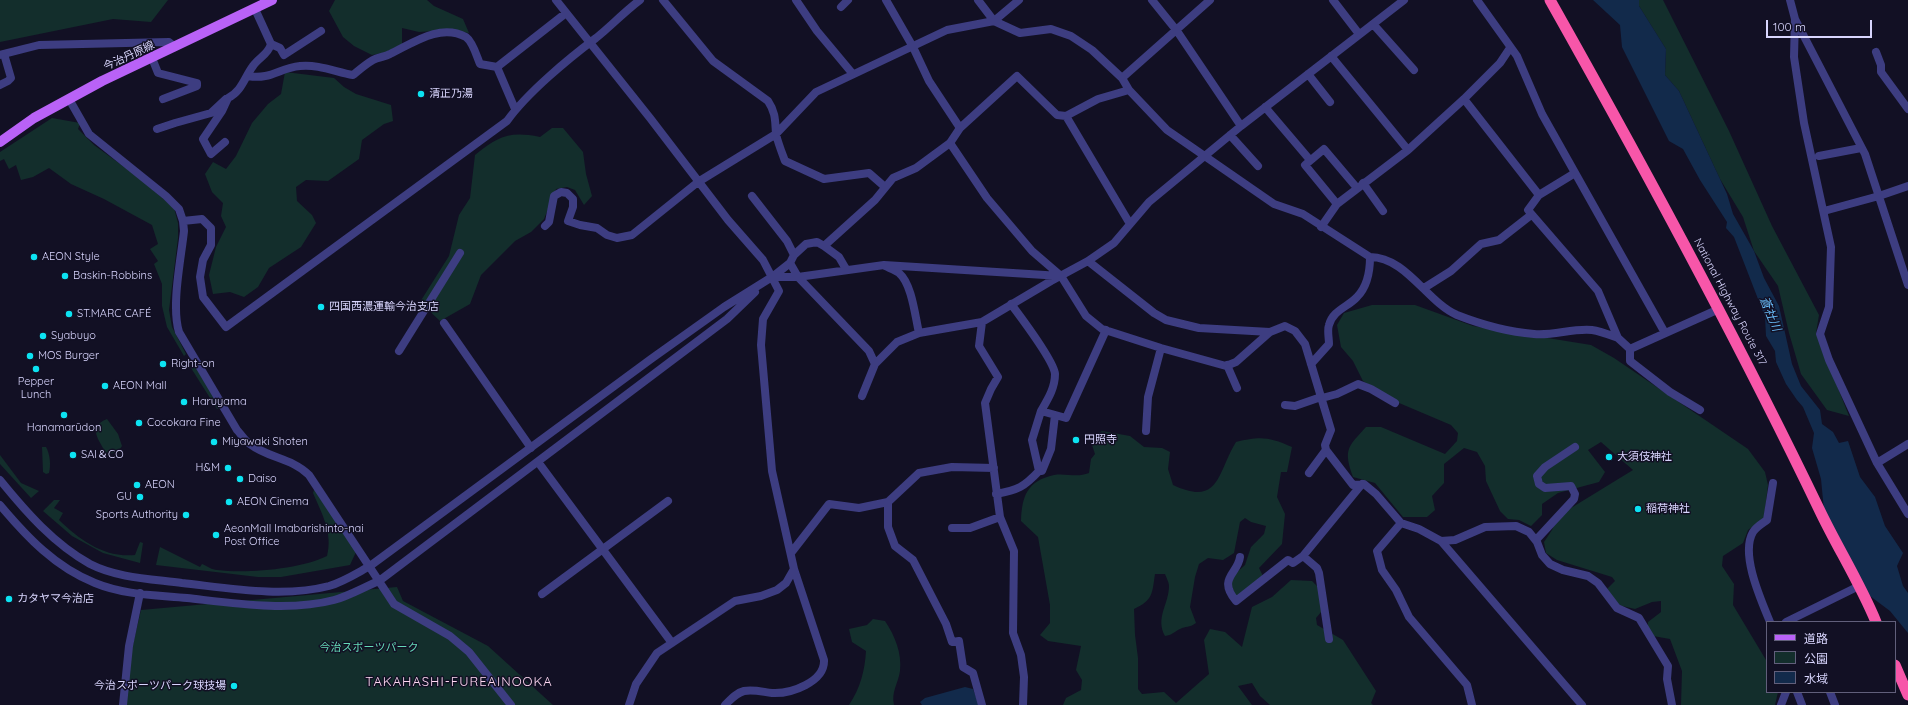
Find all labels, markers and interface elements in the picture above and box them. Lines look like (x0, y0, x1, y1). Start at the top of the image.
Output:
scale bar (1768, 12, 1874, 38)
text: 100 m (1773, 19, 1806, 34)
street label: 今治丹原線 (101, 38, 157, 74)
place label: 清正乃湯 (429, 87, 473, 101)
marker: 清正乃湯 (416, 89, 426, 99)
street label: National Highway Route 317 (1691, 236, 1769, 368)
place label: AEON Style (42, 250, 100, 264)
marker: AEON Style (29, 252, 39, 262)
place label: Baskin-Robbins (73, 269, 152, 283)
marker: Baskin-Robbins (60, 271, 70, 281)
water label: 蒼社川 (1756, 295, 1784, 333)
place label: 四国西濃運輸今治支店 (329, 300, 439, 314)
marker: 四国西濃運輸今治支店 (316, 302, 326, 312)
place label: ST.MARC CAFÉ (77, 307, 151, 321)
marker: ST.MARC CAFÉ (64, 309, 74, 319)
place label: Syabuyo (51, 329, 96, 343)
marker: Syabuyo (38, 331, 48, 341)
place label: MOS Burger (38, 349, 99, 363)
marker: MOS Burger (25, 351, 35, 361)
place label: Right-on (171, 357, 215, 371)
marker: Right-on (158, 359, 168, 369)
marker: Pepper Lunch (31, 364, 41, 374)
place label: Pepper Lunch (18, 375, 54, 401)
place label: AEON Mall (113, 379, 167, 393)
marker: AEON Mall (100, 381, 110, 391)
place label: Haruyama (192, 395, 247, 409)
marker: Haruyama (179, 397, 189, 407)
marker: Hanamarūdon (59, 410, 69, 420)
place label: Cocokara Fine (147, 416, 221, 430)
marker: Cocokara Fine (134, 418, 144, 428)
place label: Hanamarūdon (27, 421, 101, 435)
place label: 円照寺 (1084, 433, 1117, 447)
place label: Miyawaki Shoten (222, 435, 308, 449)
marker: 円照寺 (1071, 435, 1081, 445)
marker: Miyawaki Shoten (209, 437, 219, 447)
place label: SAI＆CO (81, 448, 124, 462)
marker: SAI＆CO (68, 450, 78, 460)
place label: 大須伎神社 (1617, 450, 1672, 464)
marker: 大須伎神社 (1604, 452, 1614, 462)
place label: H&M (196, 461, 220, 475)
marker: H&M (223, 463, 233, 473)
place label: Daiso (248, 472, 277, 486)
marker: Daiso (235, 474, 245, 484)
place label: AEON (145, 478, 175, 492)
marker: AEON (132, 480, 142, 490)
place label: GU (117, 490, 132, 504)
marker: GU (135, 492, 145, 502)
place label: AEON Cinema (237, 495, 309, 509)
marker: AEON Cinema (224, 497, 234, 507)
place label: 稲荷神社 (1646, 502, 1690, 516)
marker: 稲荷神社 (1633, 504, 1643, 514)
place label: Sports Authority (96, 508, 178, 522)
marker: Sports Authority (181, 510, 191, 520)
place label: AeonMall Imabarishinto-nai Post Office (224, 522, 364, 548)
marker: AeonMall Imabarishinto-nai Post Office (211, 530, 221, 540)
place label: カタヤマ今治店 (17, 592, 94, 606)
marker: カタヤマ今治店 (4, 594, 14, 604)
legend (1766, 621, 1896, 693)
text: 道路 (1804, 631, 1828, 646)
park label: 今治スポーツパーク (320, 641, 418, 655)
text: 公園 (1804, 651, 1828, 666)
text: 水域 (1804, 671, 1828, 686)
district label: TAKAHASHI-FUREAINOOKA (365, 674, 553, 690)
place label: 今治スポーツパーク球技場 (94, 679, 226, 693)
marker: 今治スポーツパーク球技場 (229, 681, 239, 691)

